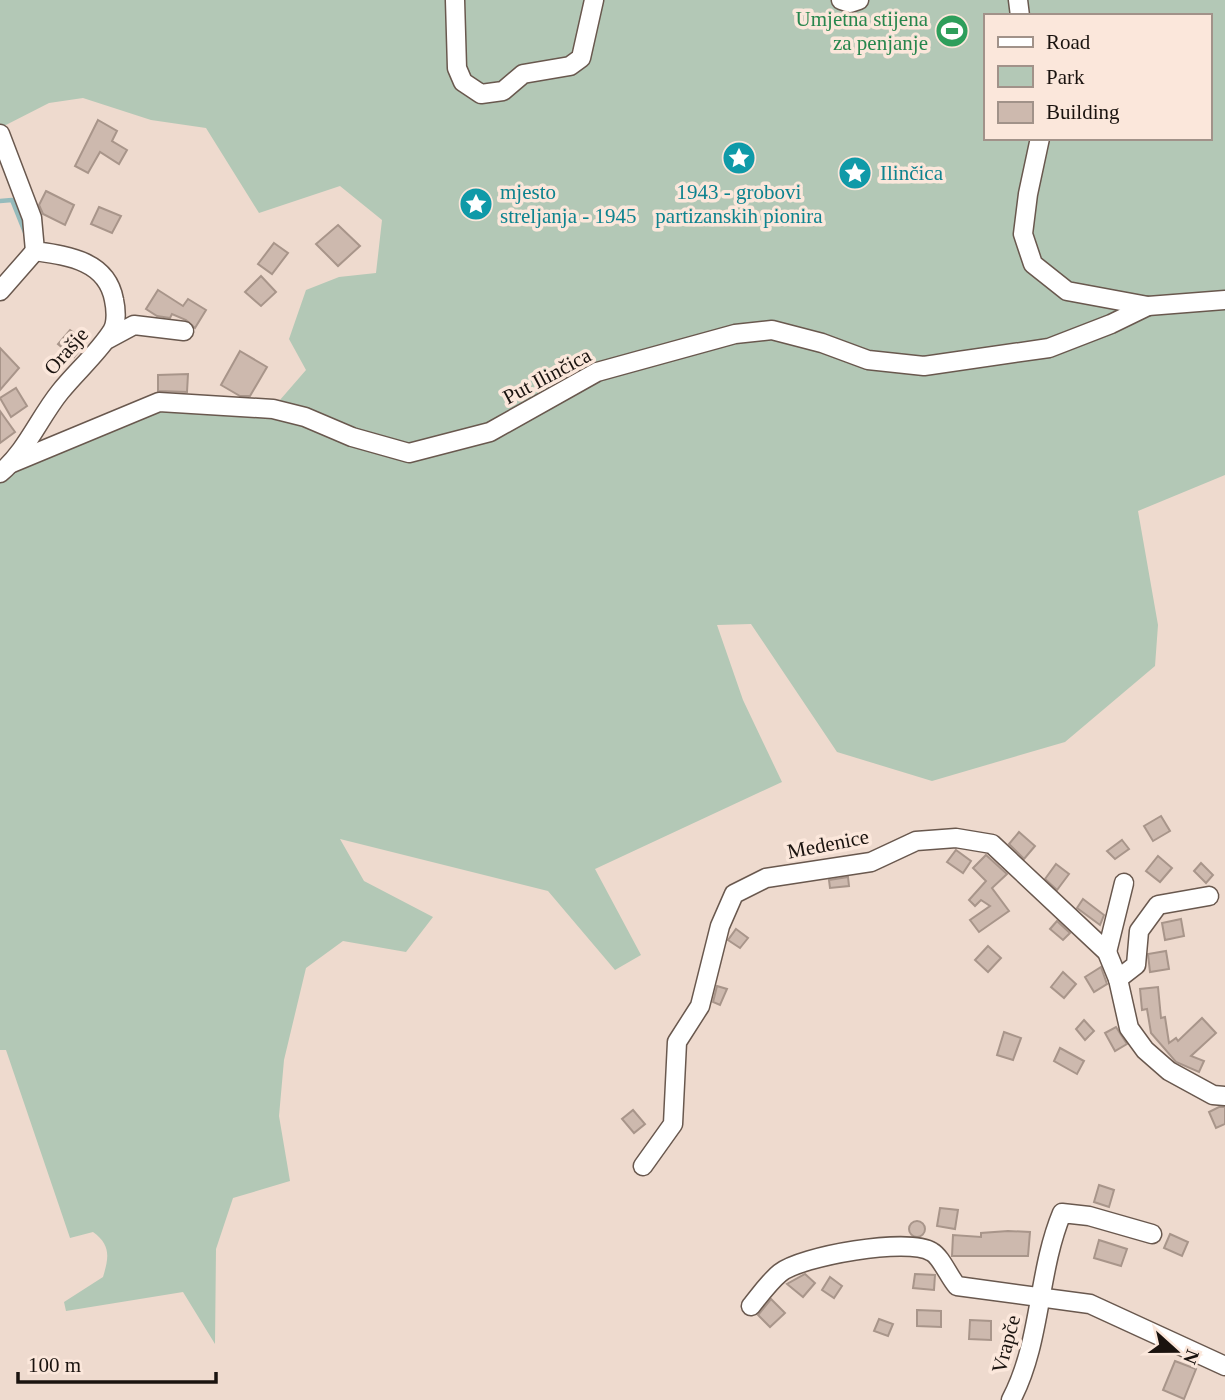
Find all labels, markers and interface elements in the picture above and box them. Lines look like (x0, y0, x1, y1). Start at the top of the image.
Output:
place label: Umjetna stijena za penjanje (796, 7, 929, 55)
sports icon: Umjetna stijena za penjanje (933, 12, 971, 50)
legend (984, 14, 1211, 140)
text: Road (1046, 30, 1091, 54)
text: Park (1046, 65, 1085, 89)
text: Building (1046, 100, 1120, 124)
place icon: 1943 - grobovi partizanskih pionira (720, 139, 758, 177)
place icon: Ilinčica (836, 154, 874, 192)
place label: Ilinčica (880, 161, 944, 185)
place label: mjesto streljanja - 1945 (500, 180, 636, 228)
place label: 1943 - grobovi partizanskih pionira (655, 180, 823, 228)
place icon: mjesto streljanja - 1945 (457, 185, 495, 223)
street label: Orašje (39, 322, 93, 380)
street label: Put Ilinčica (499, 343, 596, 409)
street label: Medenice (785, 824, 871, 864)
street label: Vrapče (987, 1312, 1025, 1376)
north arrow (1141, 1316, 1211, 1386)
scale bar (18, 1340, 215, 1384)
text: N (1179, 1347, 1204, 1367)
text: 100 m (28, 1353, 81, 1377)

